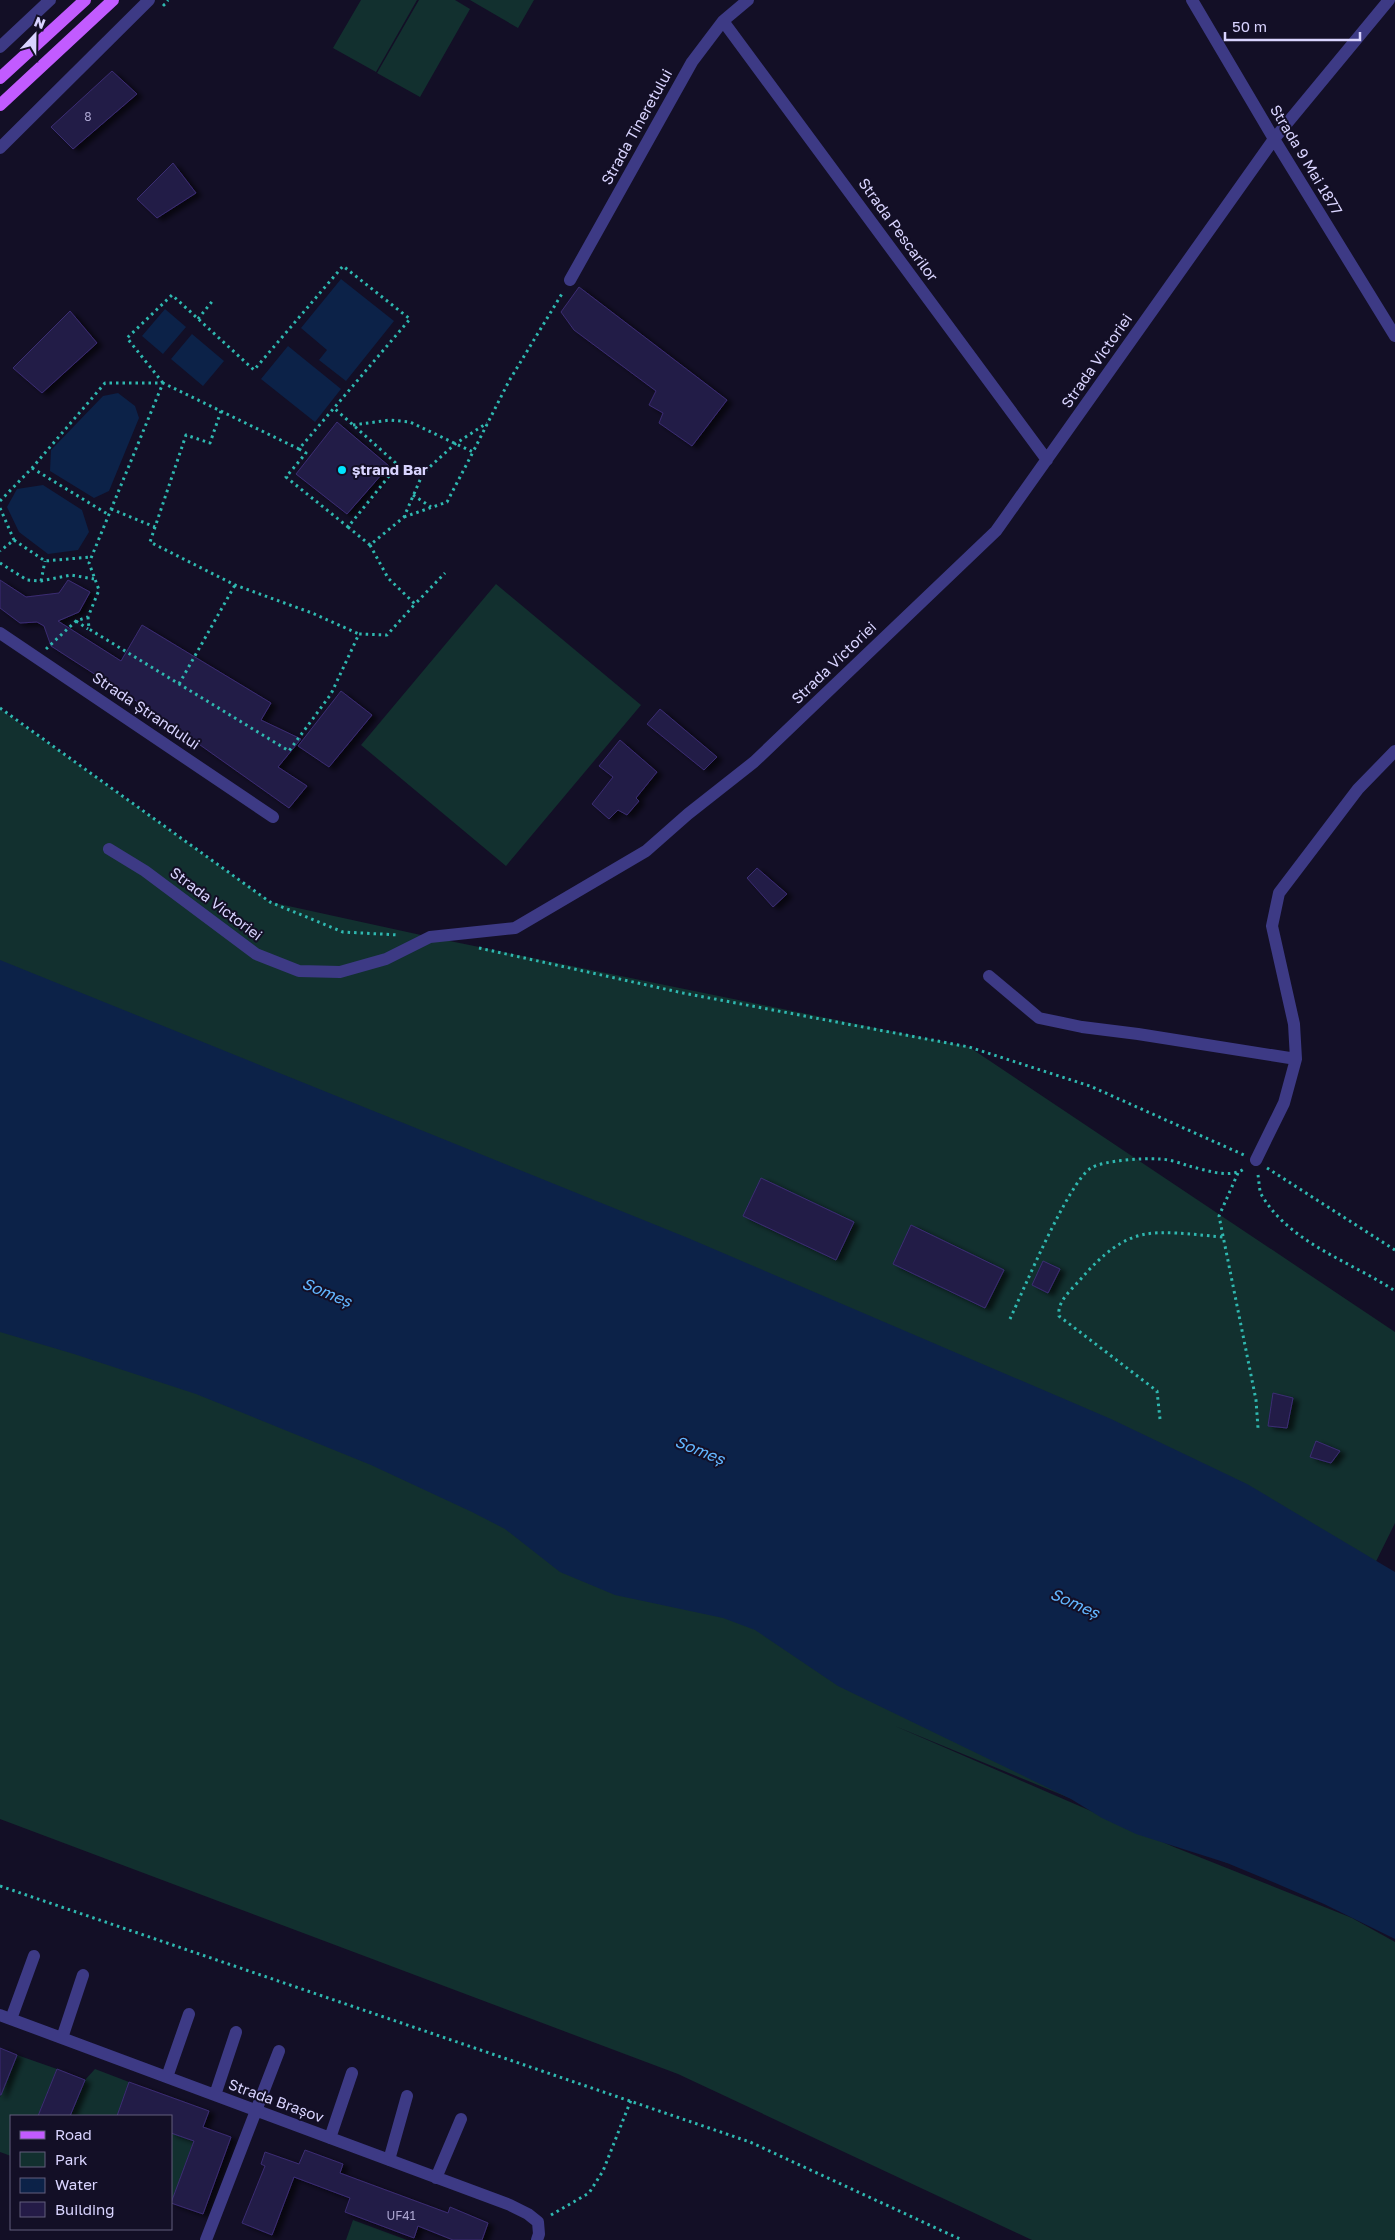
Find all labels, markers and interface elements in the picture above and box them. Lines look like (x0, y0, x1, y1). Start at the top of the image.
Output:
north arrow (10, 10, 60, 60)
scale bar (1225, 10, 1360, 42)
text: N (32, 13, 48, 32)
text: 50 m (1232, 17, 1267, 35)
street label: Strada Tineretului (597, 65, 675, 188)
street label: Strada 9 Mai 1877 (1267, 101, 1347, 218)
house number: 8 (84, 109, 92, 124)
street label: Strada Pescarilor (855, 174, 942, 285)
street label: Strada Victoriei (1057, 310, 1135, 411)
place label: ștrand Bar (352, 460, 428, 478)
marker: ștrand Bar (336, 464, 348, 476)
street label: Strada Victoriei (787, 617, 879, 707)
street label: Strada Ștrandului (89, 668, 204, 753)
street label: Strada Victoriei (167, 863, 266, 944)
water label: Someș (299, 1273, 356, 1312)
water label: Someș (672, 1431, 729, 1470)
water label: Someș (1047, 1583, 1104, 1623)
street label: Strada Brașov (226, 2074, 327, 2126)
legend (10, 2115, 172, 2230)
text: Road (55, 2125, 92, 2143)
text: Park (55, 2150, 88, 2168)
text: Water (55, 2175, 98, 2193)
text: Building (55, 2200, 115, 2218)
house number: UF41 (386, 2208, 416, 2223)

